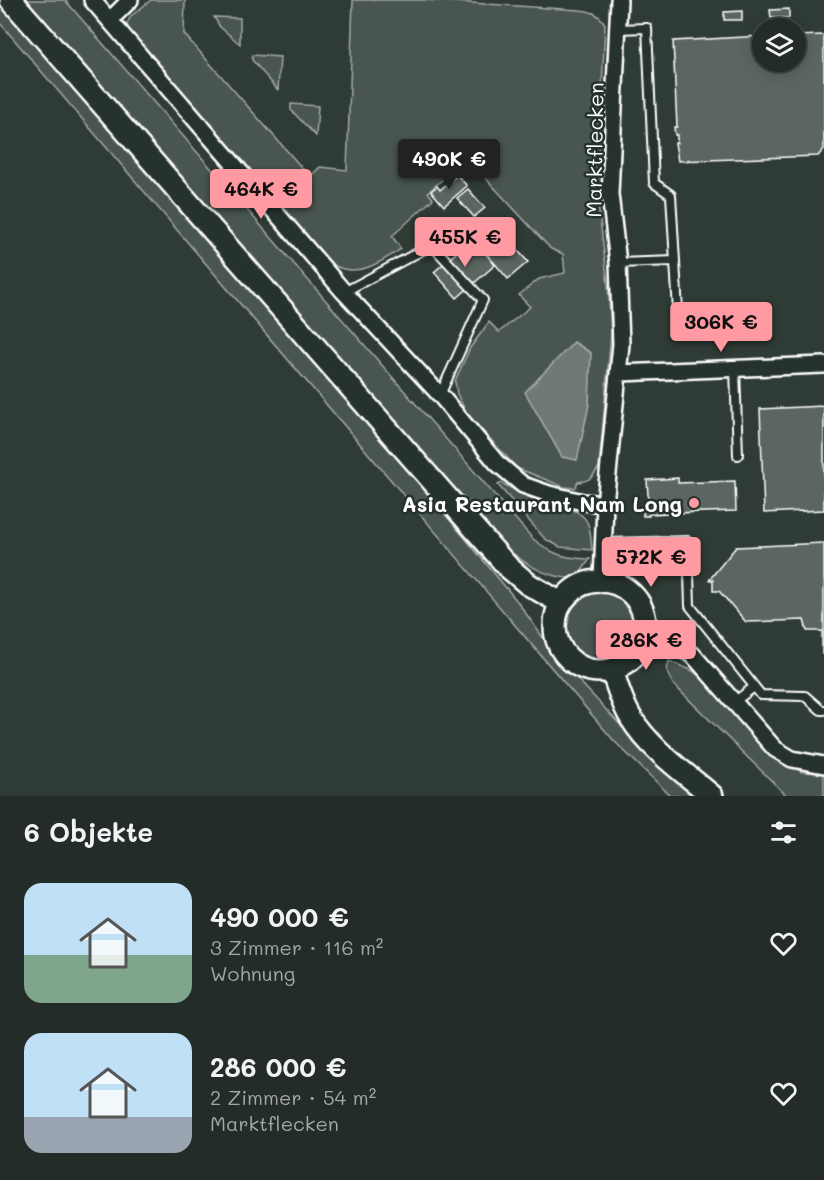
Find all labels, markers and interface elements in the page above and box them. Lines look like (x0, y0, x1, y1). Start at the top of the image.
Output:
map controls (752, 18, 806, 72)
button: layers (752, 18, 806, 72)
street label: Marktflecken (579, 82, 609, 218)
pin: 490K € (400, 139, 498, 190)
text: 490K € (412, 145, 486, 171)
pin: 464K € (212, 169, 310, 220)
text: 464K € (224, 175, 298, 201)
pin: 455K € (416, 217, 514, 268)
text: 455K € (429, 223, 501, 249)
pin: 306K € (672, 302, 770, 353)
text: 306K € (684, 308, 758, 334)
place label: Asia Restaurant Nam Long (402, 490, 682, 517)
marker: Asia Restaurant Nam Long (687, 496, 701, 510)
pin: 572K € (602, 537, 700, 588)
text: 572K € (616, 543, 686, 569)
pin: 286K € (597, 620, 695, 671)
text: 286K € (610, 626, 682, 652)
text: 6 Objekte (24, 815, 153, 849)
icon: filters (767, 816, 800, 849)
text: 490 000 € (210, 900, 349, 934)
icon: home (72, 907, 144, 979)
icon: heart (767, 927, 800, 960)
text: 3 Zimmer · 116 m² (210, 934, 383, 960)
text: Wohnung (210, 960, 295, 986)
text: 286 000 € (210, 1050, 346, 1084)
icon: home (72, 1057, 144, 1129)
icon: heart (767, 1077, 800, 1110)
text: 2 Zimmer · 54 m² (210, 1084, 376, 1110)
text: Marktflecken (210, 1110, 339, 1136)

